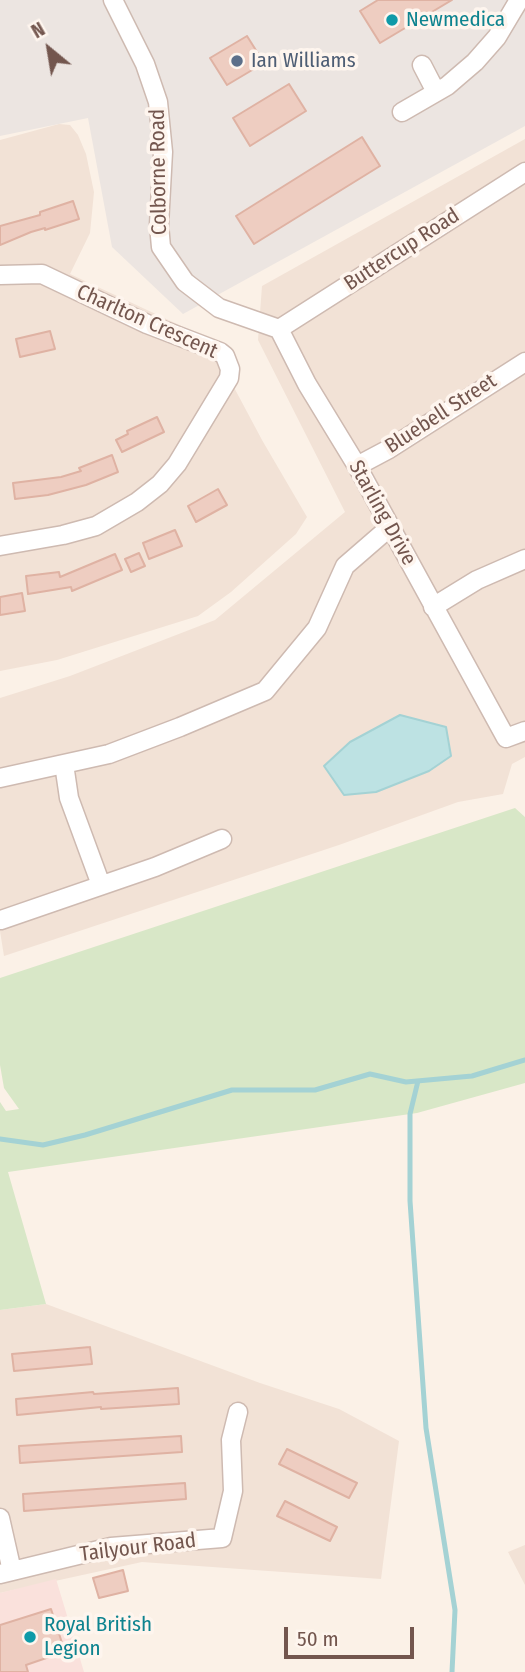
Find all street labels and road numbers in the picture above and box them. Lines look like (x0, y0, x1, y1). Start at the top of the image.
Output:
street label: Colborne Road (145, 109, 173, 235)
street label: Buttercup Road (340, 203, 464, 297)
street label: Charlton Crescent (73, 280, 221, 364)
street label: Bluebell Street (381, 369, 501, 459)
street label: Starling Drive (343, 456, 421, 570)
street label: Tailyour Road (79, 1528, 197, 1568)

